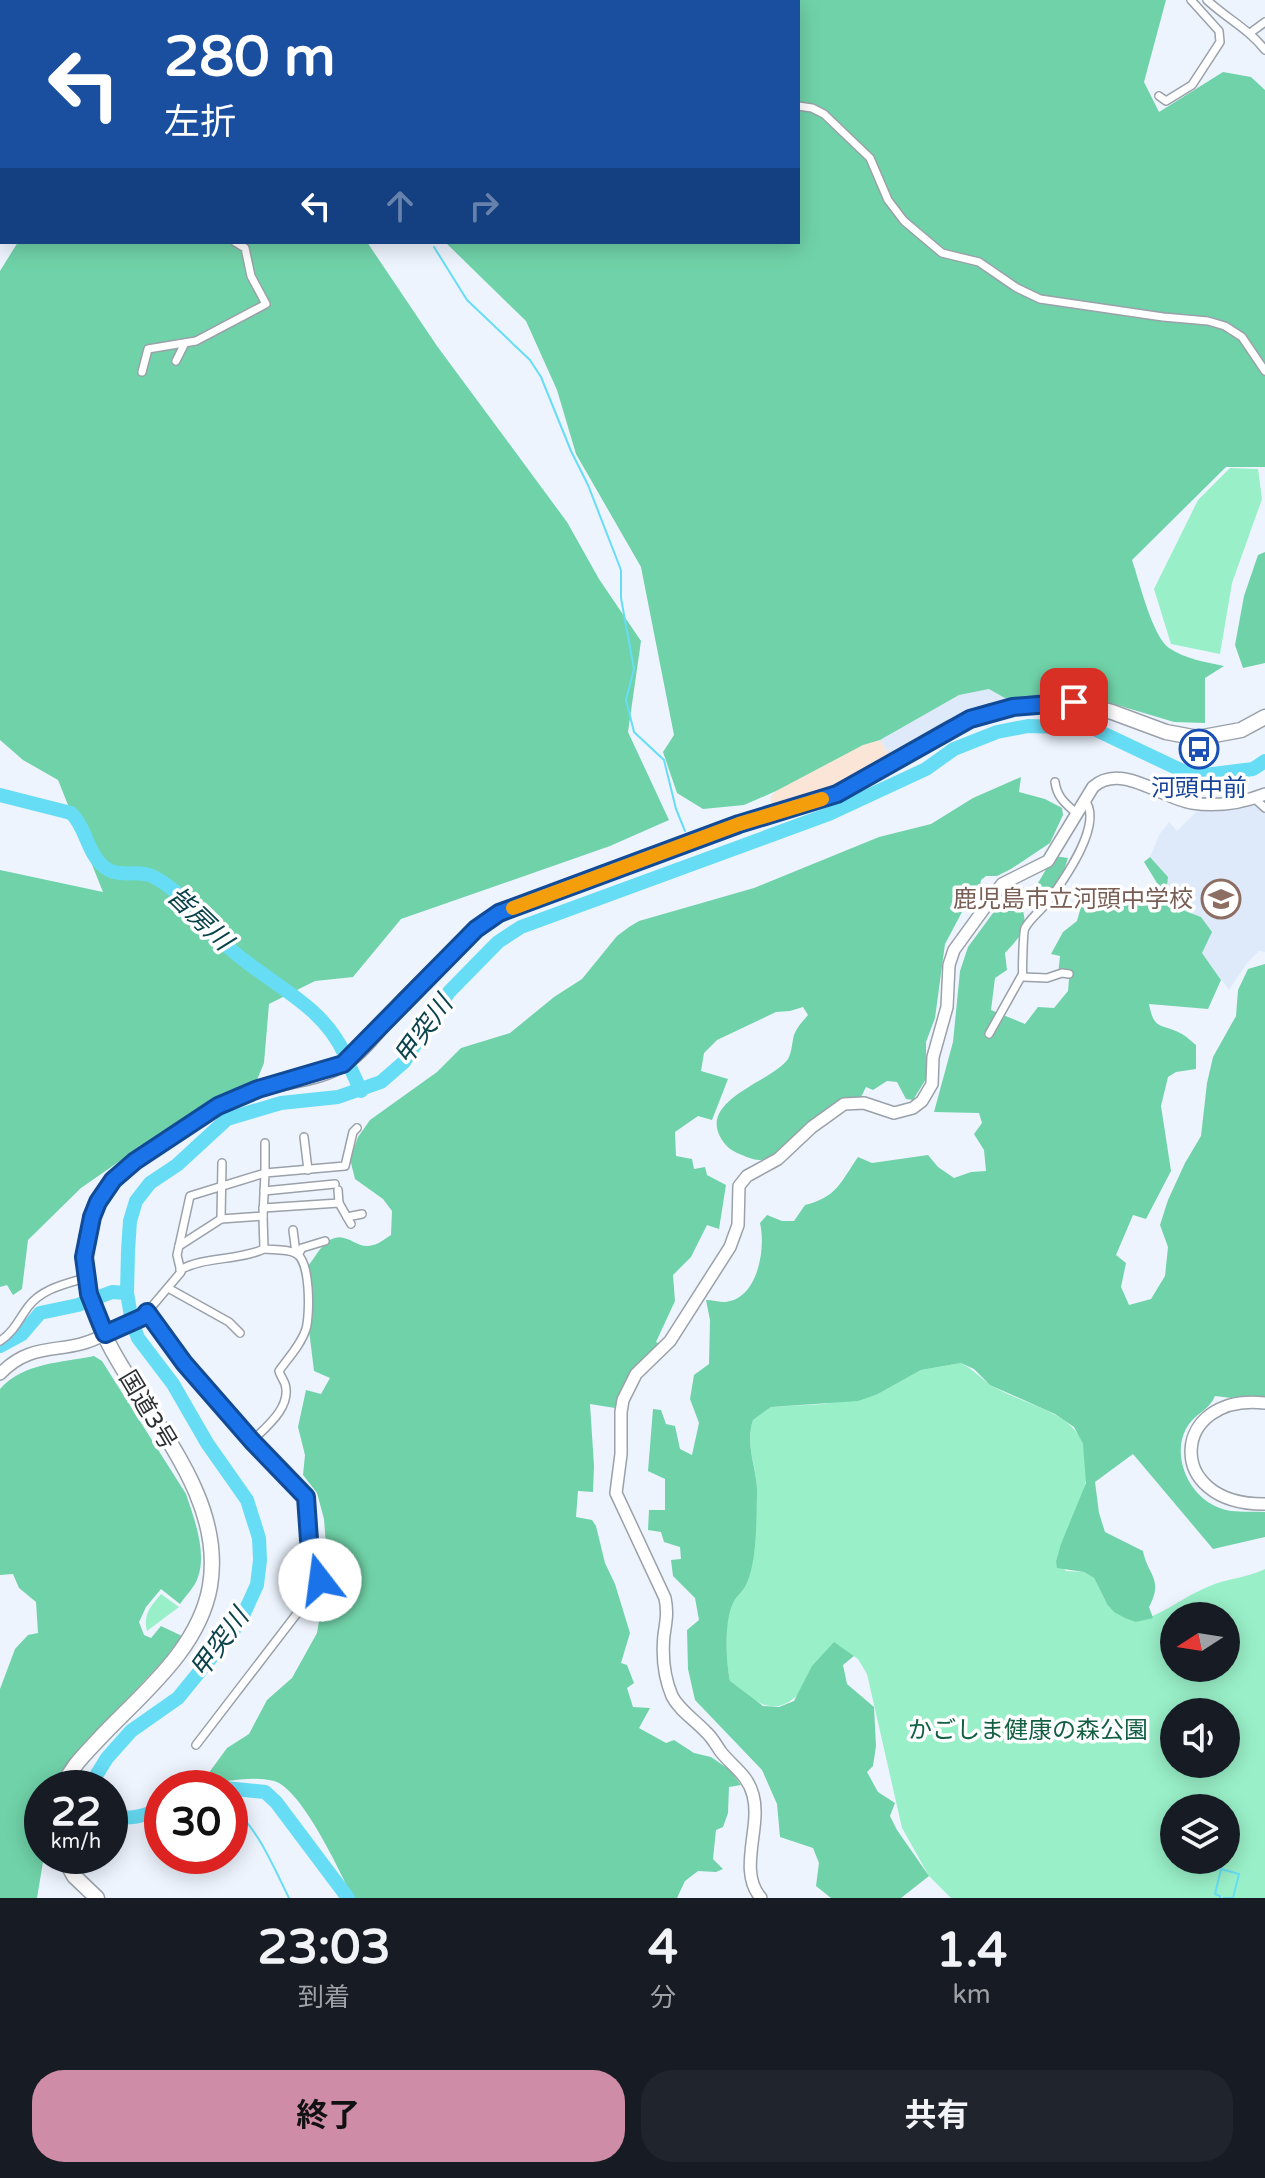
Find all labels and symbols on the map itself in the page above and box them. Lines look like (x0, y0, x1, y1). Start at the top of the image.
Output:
pin (1040, 668, 1108, 736)
bus stop icon: 河頭中前 (1178, 728, 1220, 770)
place label: 河頭中前 (1151, 774, 1247, 803)
school or university icon: 鹿児島市立河頭中学校 (1200, 878, 1242, 920)
water label: 皆房川 (161, 880, 241, 959)
place label: 鹿児島市立河頭中学校 (953, 885, 1193, 914)
water label: 甲突川 (388, 987, 461, 1071)
street label: 国道3号 (113, 1365, 182, 1455)
position arrow (278, 1538, 362, 1622)
water label: 甲突川 (184, 1600, 257, 1684)
north arrow (1160, 1602, 1240, 1682)
park label: かごしま健康の森公園 (908, 1716, 1148, 1745)
speed limit sign: 30 (144, 1770, 248, 1874)

